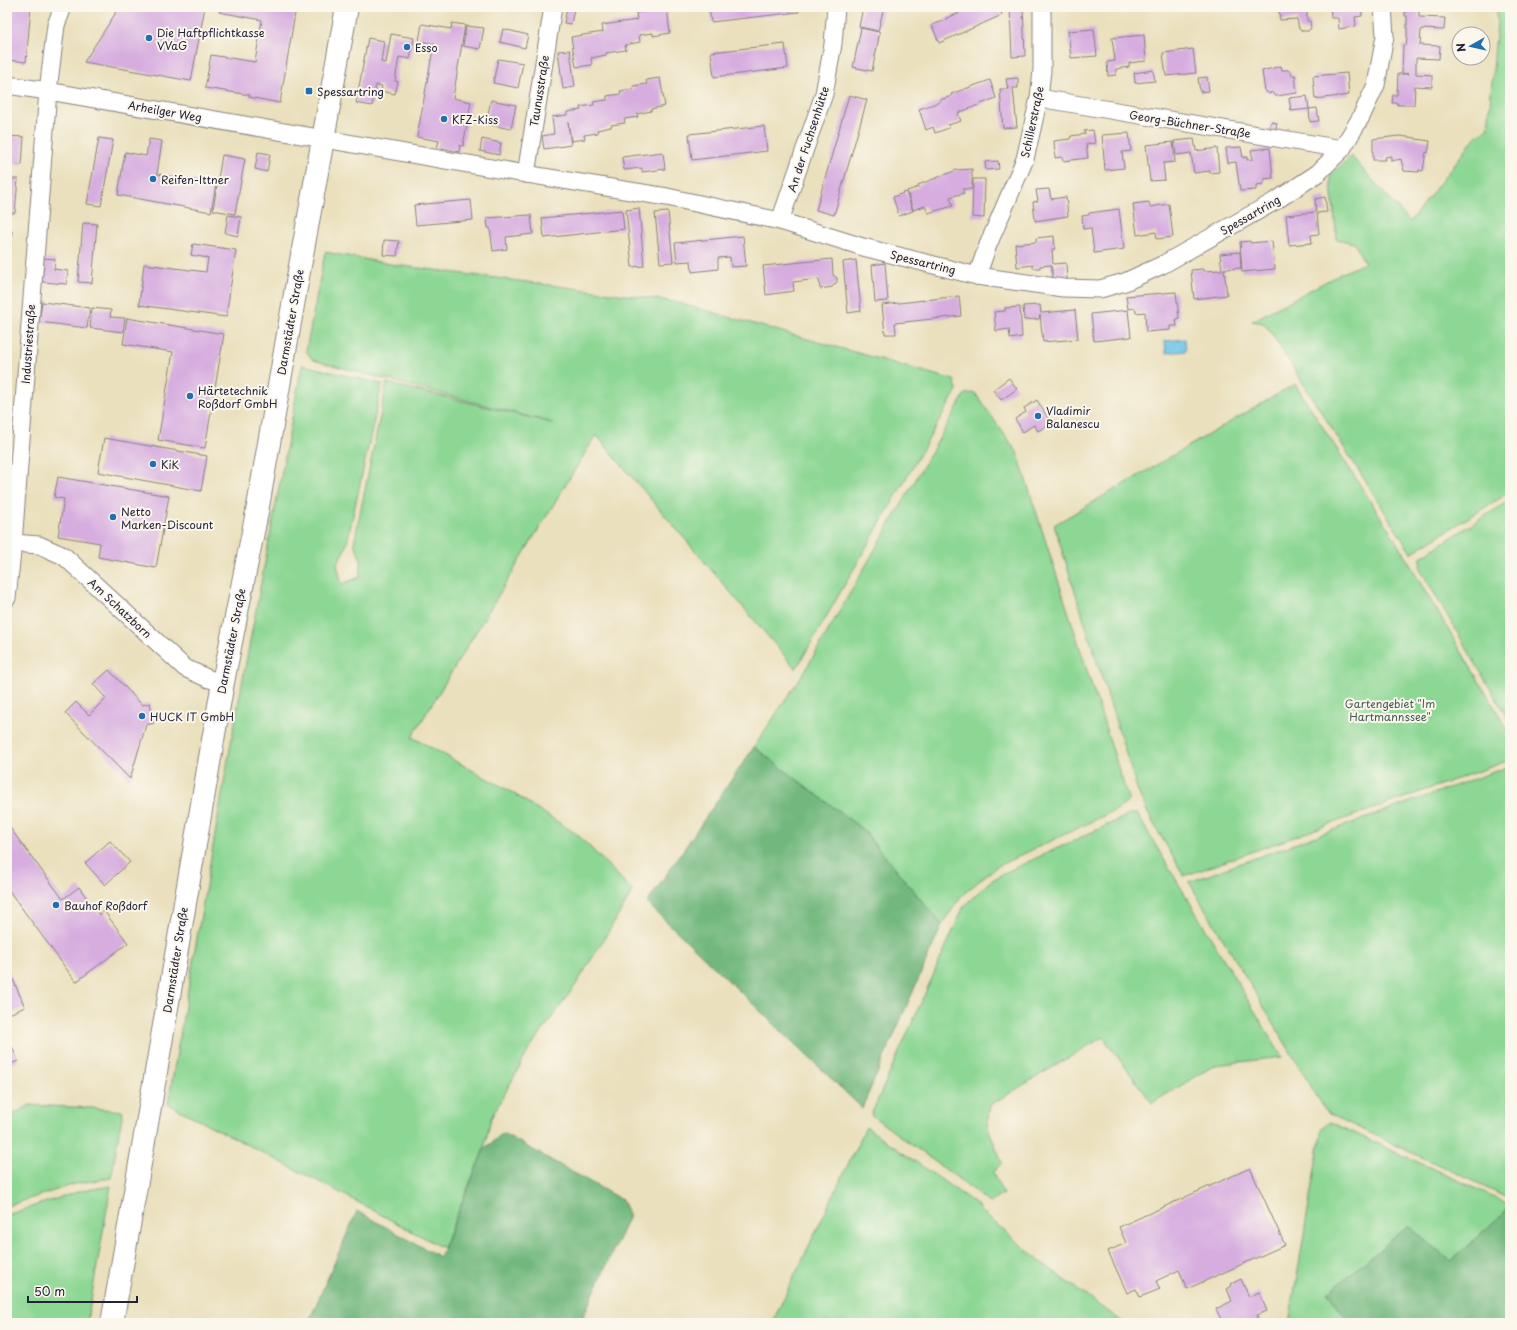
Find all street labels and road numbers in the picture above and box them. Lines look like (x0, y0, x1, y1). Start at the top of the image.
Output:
street label: Taunusstraße (525, 54, 553, 128)
street label: An der Fuchsenhütte (783, 84, 833, 194)
street label: Schillerstraße (1016, 85, 1048, 159)
street label: Arheilger Weg (127, 96, 203, 126)
street label: Georg-Büchner-Straße (1128, 106, 1252, 142)
street label: Spessartring (1217, 191, 1283, 239)
street label: Spessartring (889, 246, 957, 278)
street label: Darmstädter Straße (272, 267, 308, 376)
street label: Industriestraße (17, 303, 39, 385)
street label: Am Schatzborn (84, 574, 156, 642)
street label: Darmstädter Straße (212, 586, 250, 695)
street label: Darmstädter Straße (158, 905, 192, 1014)

